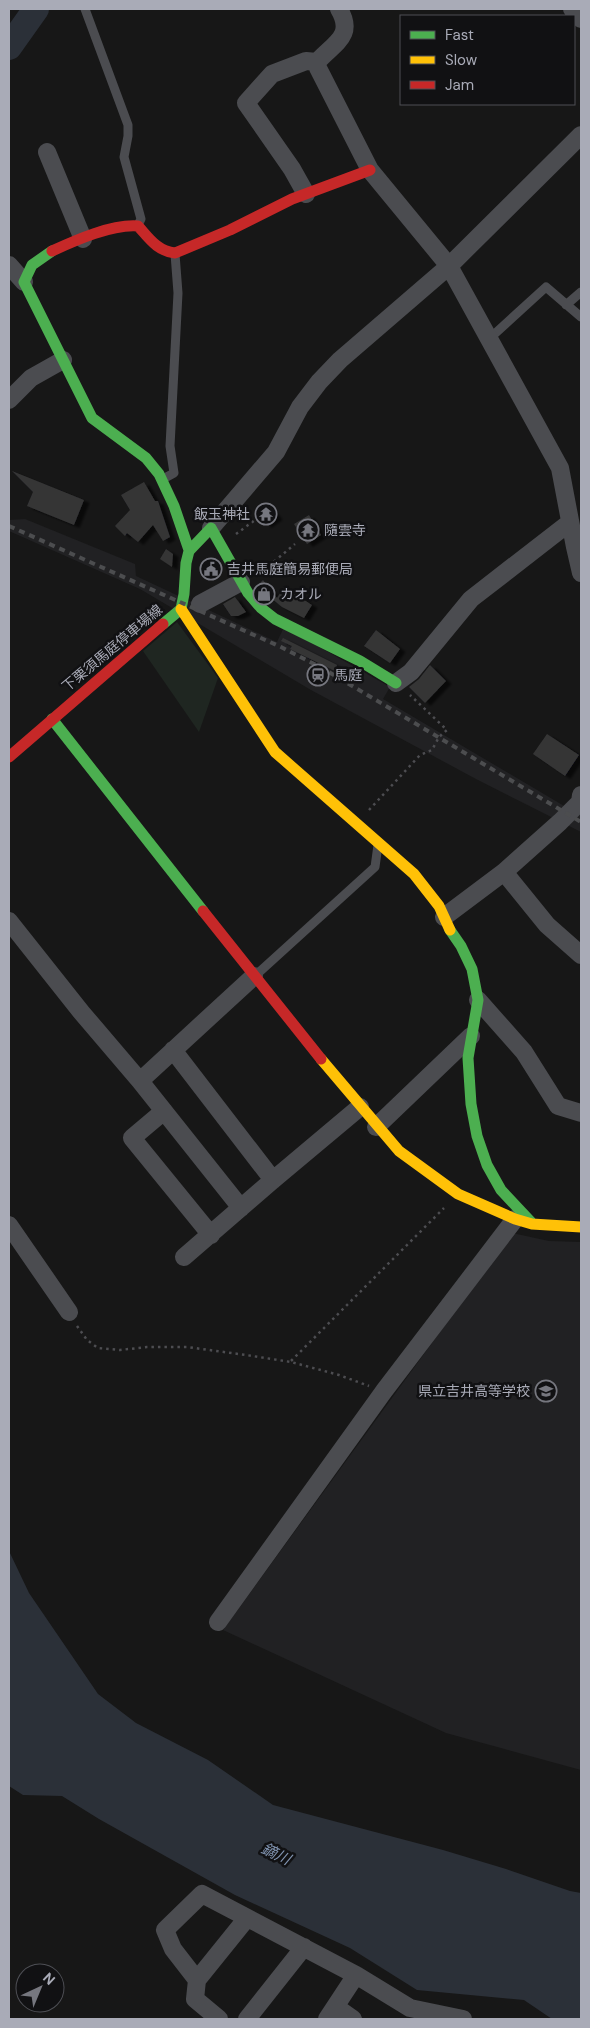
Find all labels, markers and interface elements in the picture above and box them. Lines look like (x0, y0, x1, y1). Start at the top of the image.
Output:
legend (400, 15, 575, 105)
text: Fast (445, 25, 474, 45)
text: Slow (445, 50, 478, 70)
text: Jam (445, 75, 474, 95)
temple icon: 飯玉神社 (254, 502, 278, 526)
place label: 飯玉神社 (194, 505, 250, 523)
temple icon: 隨雲寺 (296, 518, 320, 542)
place label: 隨雲寺 (324, 521, 366, 539)
public building icon: 吉井馬庭簡易郵便局 (199, 557, 223, 581)
place label: 吉井馬庭簡易郵便局 (227, 560, 353, 578)
shop icon: カオル (252, 582, 276, 606)
place label: カオル (280, 585, 322, 603)
street label: 下栗須馬庭停車場線 (58, 601, 166, 695)
station icon: 馬庭 (306, 663, 330, 687)
place label: 馬庭 (334, 666, 362, 684)
school or university icon: 県立吉井高等学校 (534, 1379, 558, 1403)
place label: 県立吉井高等学校 (418, 1382, 530, 1400)
water label: 鏑川 (258, 1838, 296, 1870)
north arrow (15, 1963, 65, 2013)
text: N (39, 1969, 59, 1989)

